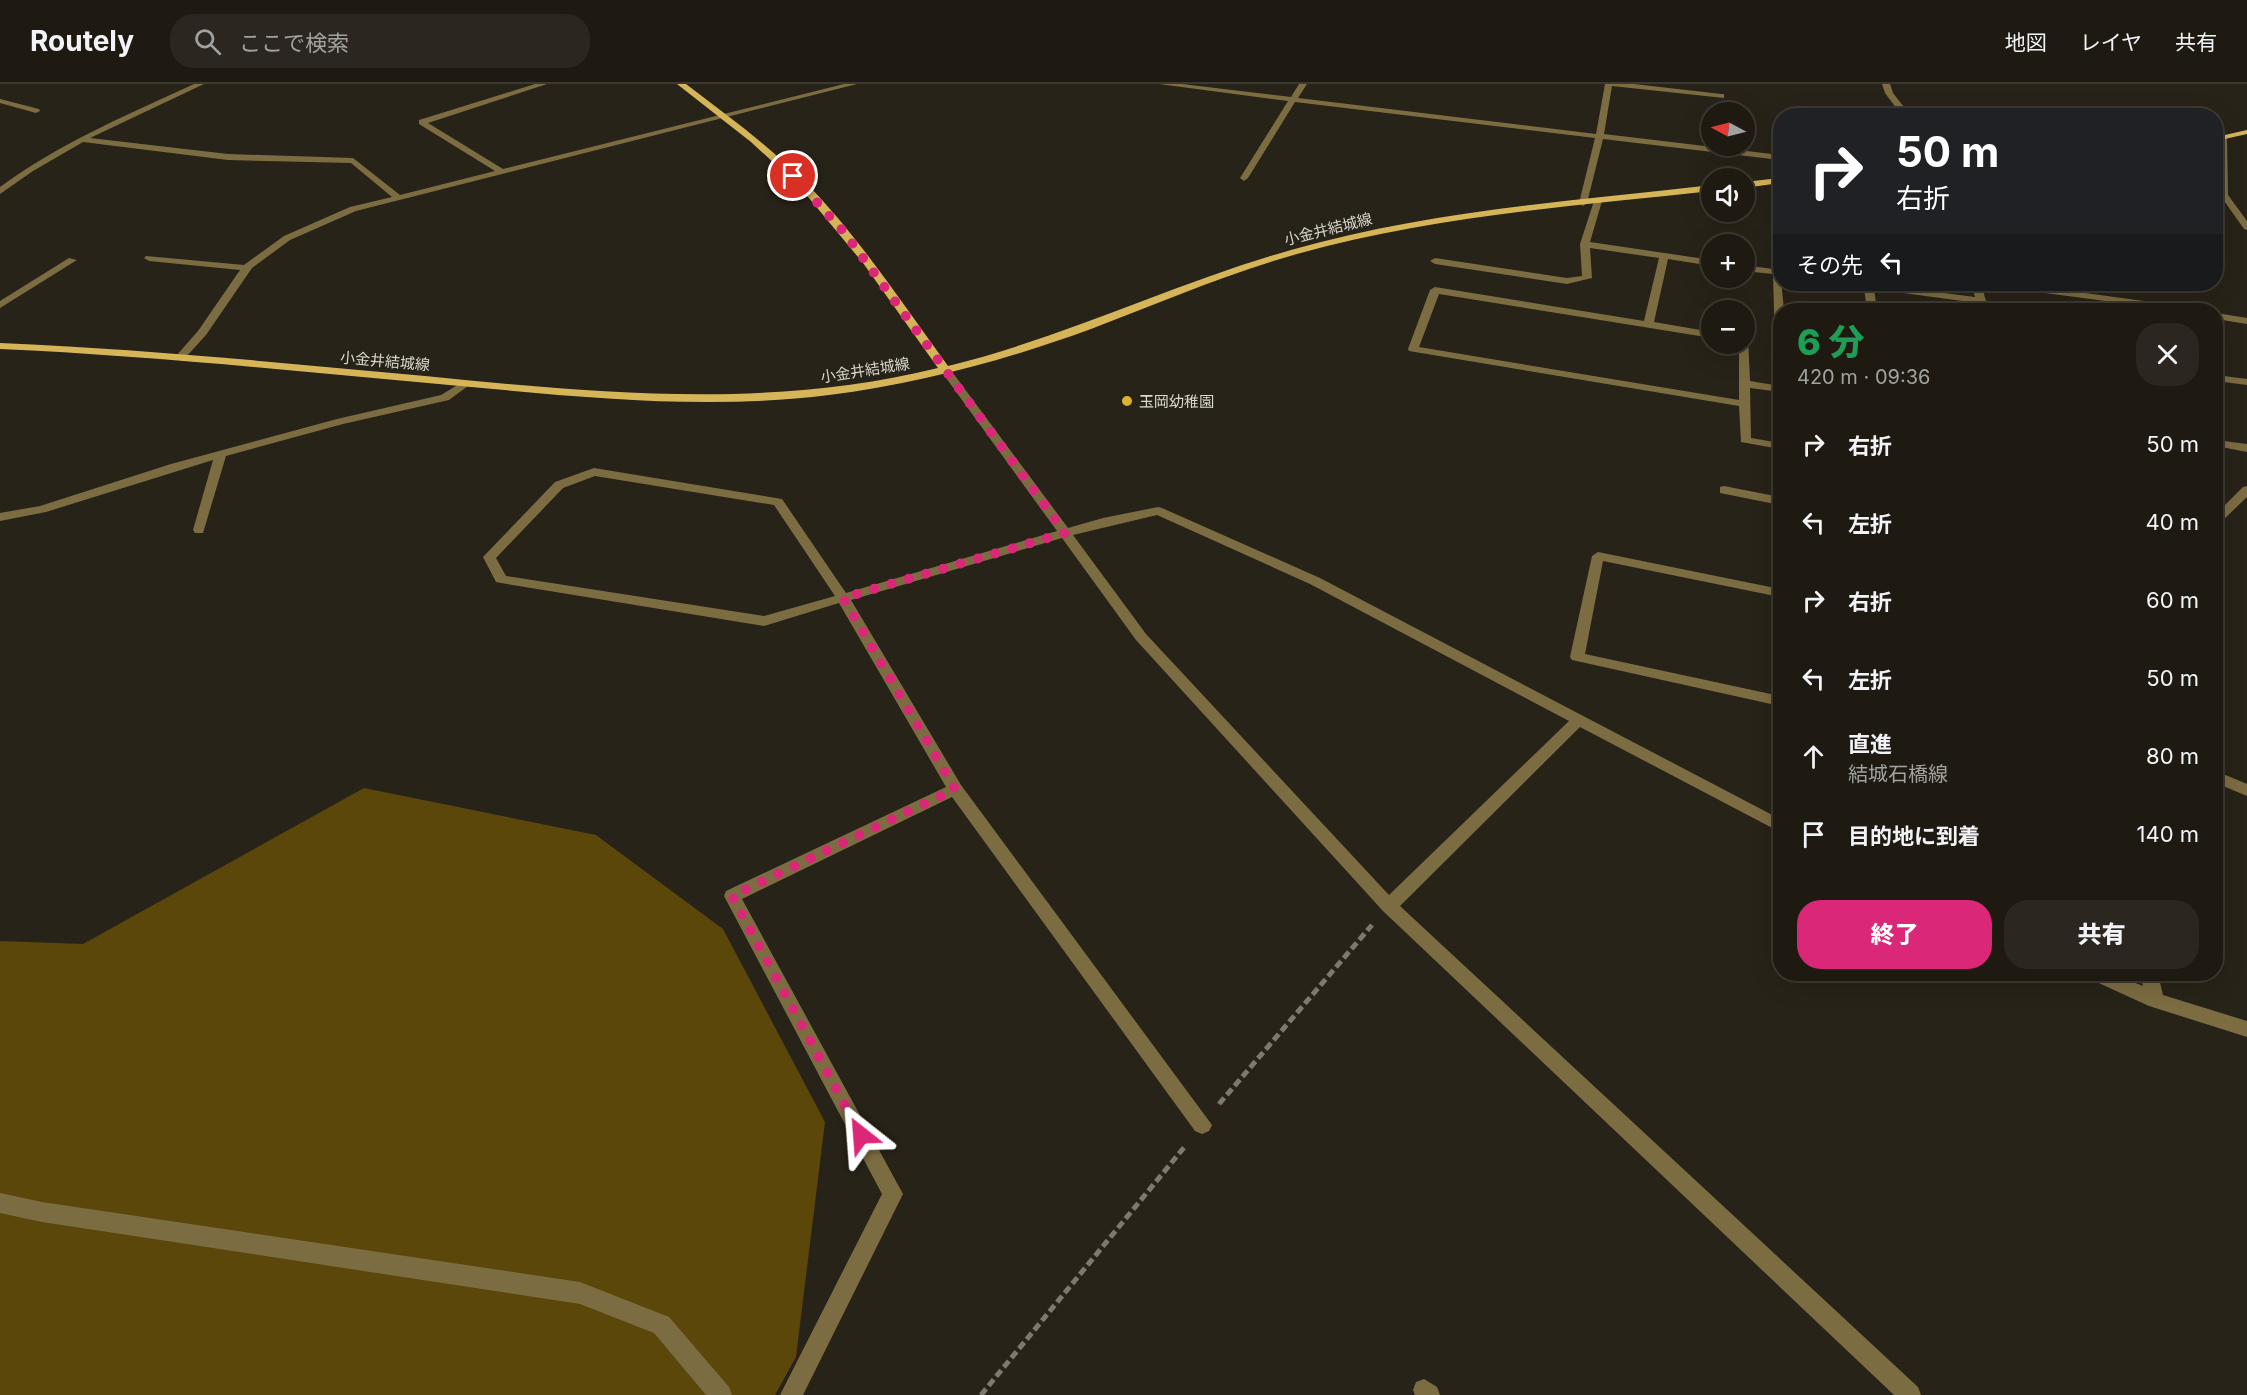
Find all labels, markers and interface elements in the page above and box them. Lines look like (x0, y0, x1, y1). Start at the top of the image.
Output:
search box (170, 14, 590, 68)
text: Routely (30, 24, 134, 58)
icon: search (191, 25, 224, 58)
text: ここで検索 (239, 30, 349, 56)
text: 地図 (2005, 30, 2047, 55)
text: レイヤ (2080, 30, 2142, 55)
text: 共有 (2175, 30, 2217, 55)
north arrow (1701, 102, 1755, 156)
map controls (1701, 102, 1755, 354)
text: 50 m (1896, 126, 1999, 177)
icon: right (1797, 132, 1875, 210)
pin (767, 150, 818, 201)
icon: arrive (776, 159, 809, 192)
button: sound (1701, 168, 1755, 222)
text: 右折 (1896, 182, 1950, 215)
street label: 小金井結城線 (1282, 209, 1374, 249)
button: + (1701, 234, 1755, 288)
icon: left (1875, 246, 1908, 279)
text: その先 (1797, 252, 1863, 278)
button: − (1701, 300, 1755, 354)
text: 6 分 (1797, 320, 1865, 364)
button: close (2136, 323, 2199, 386)
street label: 小金井結城線 (339, 348, 431, 374)
street label: 小金井結城線 (819, 354, 911, 386)
text: 420 m · 09:36 (1797, 365, 1930, 389)
place label: 玉岡幼稚園 (1139, 392, 1214, 411)
marker: 玉岡幼稚園 (1120, 394, 1134, 408)
icon: right (1797, 428, 1830, 461)
text: 50 m (2146, 431, 2199, 457)
text: 右折 (1848, 433, 1892, 459)
icon: left (1797, 506, 1830, 539)
text: 40 m (2145, 509, 2199, 535)
text: 左折 (1848, 511, 1892, 537)
icon: right (1797, 584, 1830, 617)
text: 60 m (2146, 587, 2199, 613)
text: 右折 (1848, 589, 1892, 615)
icon: left (1797, 662, 1830, 695)
text: 50 m (2146, 665, 2199, 691)
text: 左折 (1848, 667, 1892, 693)
text: 直進 (1848, 731, 1892, 757)
icon: ahead (1797, 740, 1830, 773)
text: 80 m (2146, 743, 2199, 769)
text: 結城石橋線 (1848, 762, 1948, 786)
icon: arrive (1797, 818, 1830, 851)
text: 140 m (2137, 821, 2199, 847)
text: 目的地に到着 (1848, 823, 1980, 849)
button: 終了 (1797, 900, 1992, 969)
button: 共有 (2004, 900, 2199, 969)
position arrow (829, 1103, 893, 1167)

